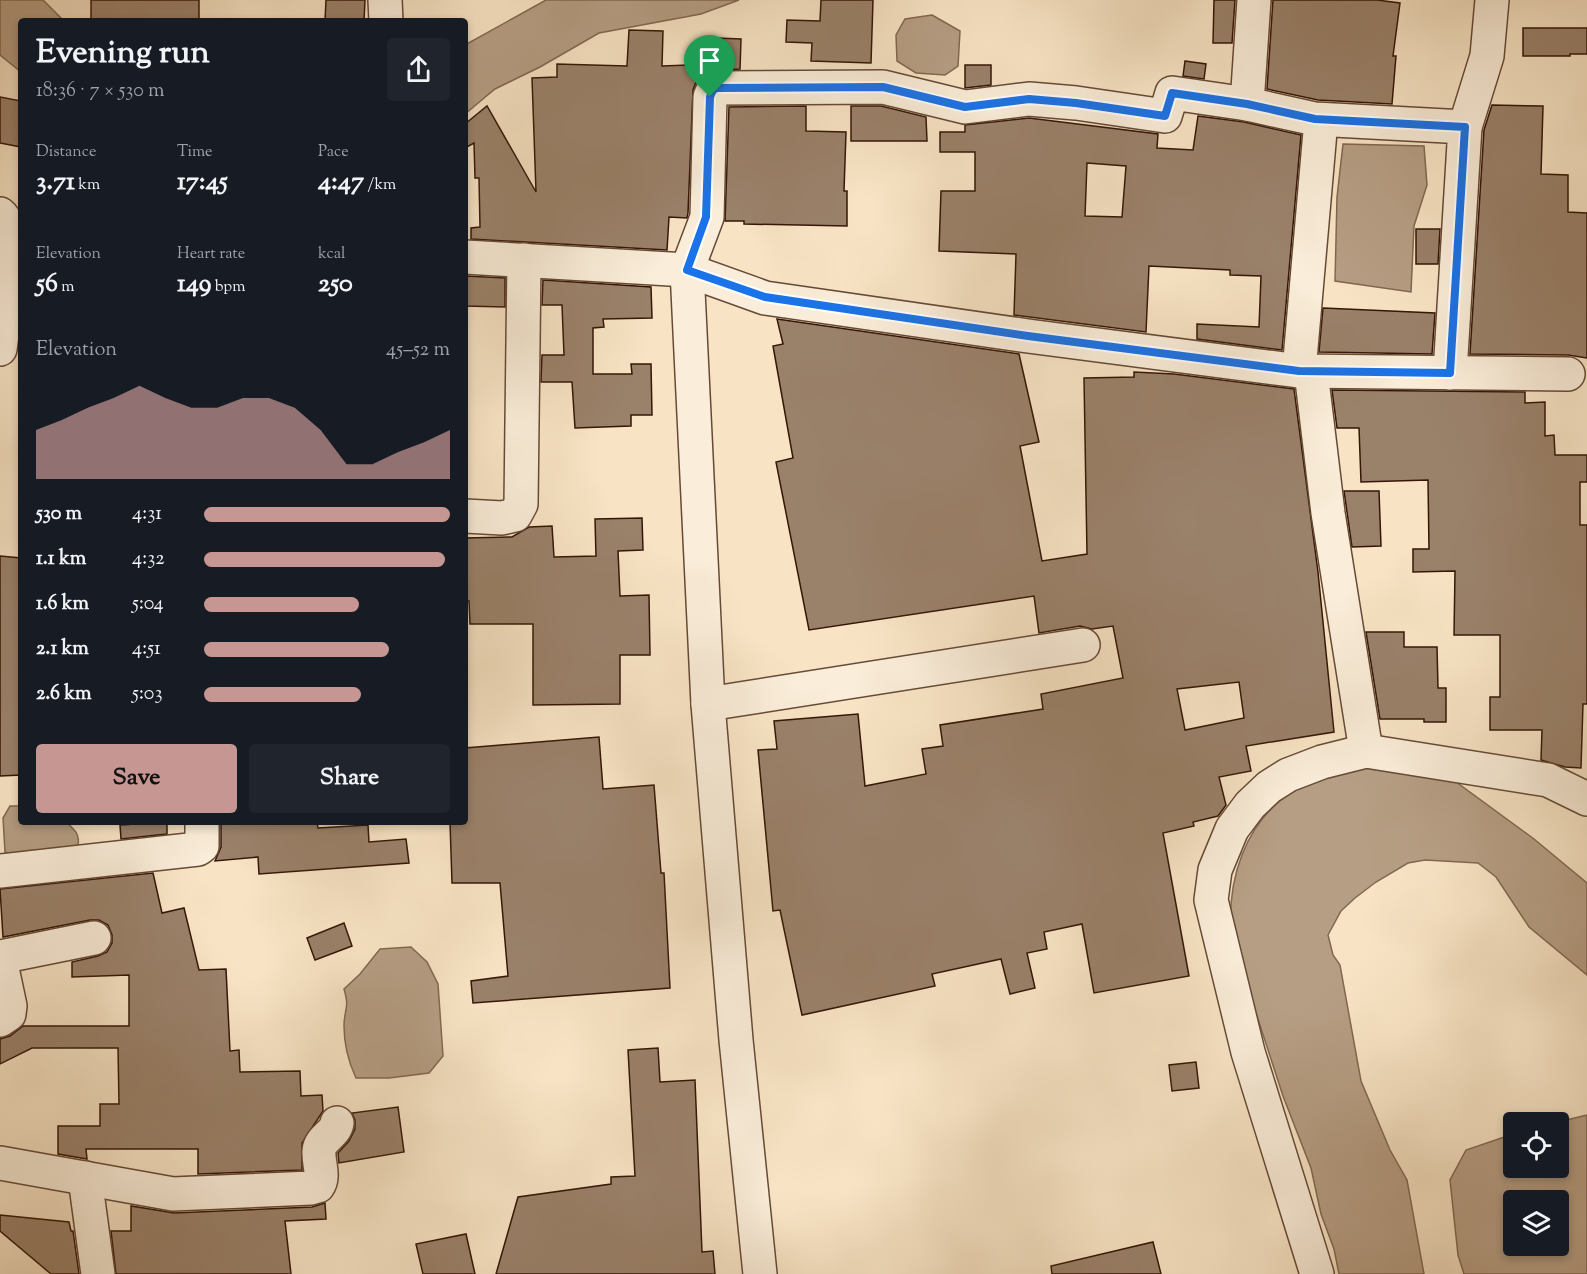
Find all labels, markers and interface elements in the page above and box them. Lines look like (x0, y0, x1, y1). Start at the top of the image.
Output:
text: Evening run (36, 30, 210, 78)
pin (684, 35, 735, 97)
button: share (387, 38, 450, 101)
icon: arrive (693, 44, 726, 77)
text: 18:36 · 7 × 530 m (36, 77, 165, 106)
text: Distance (36, 141, 96, 164)
text: Time (177, 141, 213, 164)
text: Pace (318, 141, 349, 164)
text: 3.71 (36, 164, 75, 201)
text: 17:45 (177, 164, 228, 201)
text: 4:47 (318, 164, 364, 201)
text: km (75, 174, 100, 197)
text: /km (364, 174, 396, 197)
text: Elevation (36, 243, 101, 266)
text: Heart rate (177, 243, 245, 266)
text: kcal (318, 243, 346, 266)
text: 56 (36, 266, 58, 303)
text: 149 (177, 266, 211, 303)
text: 250 (318, 266, 353, 303)
text: m (58, 276, 74, 299)
text: bpm (211, 276, 245, 299)
text: Elevation (36, 336, 117, 365)
text: 45–52 m (386, 336, 450, 365)
text: 530 m (36, 500, 82, 529)
text: 4:31 (132, 500, 162, 529)
text: 1.1 km (36, 545, 86, 574)
text: 4:32 (132, 545, 165, 574)
text: 1.6 km (36, 590, 89, 619)
text: 5:04 (132, 590, 164, 619)
text: 2.1 km (36, 635, 89, 664)
text: 4:51 (132, 635, 161, 664)
text: 2.6 km (36, 680, 92, 709)
text: 5:03 (132, 680, 163, 709)
button: Save (36, 744, 237, 813)
button: Share (249, 744, 450, 813)
map controls (1503, 1112, 1569, 1256)
button: locate (1503, 1112, 1569, 1178)
button: layers (1503, 1190, 1569, 1256)

